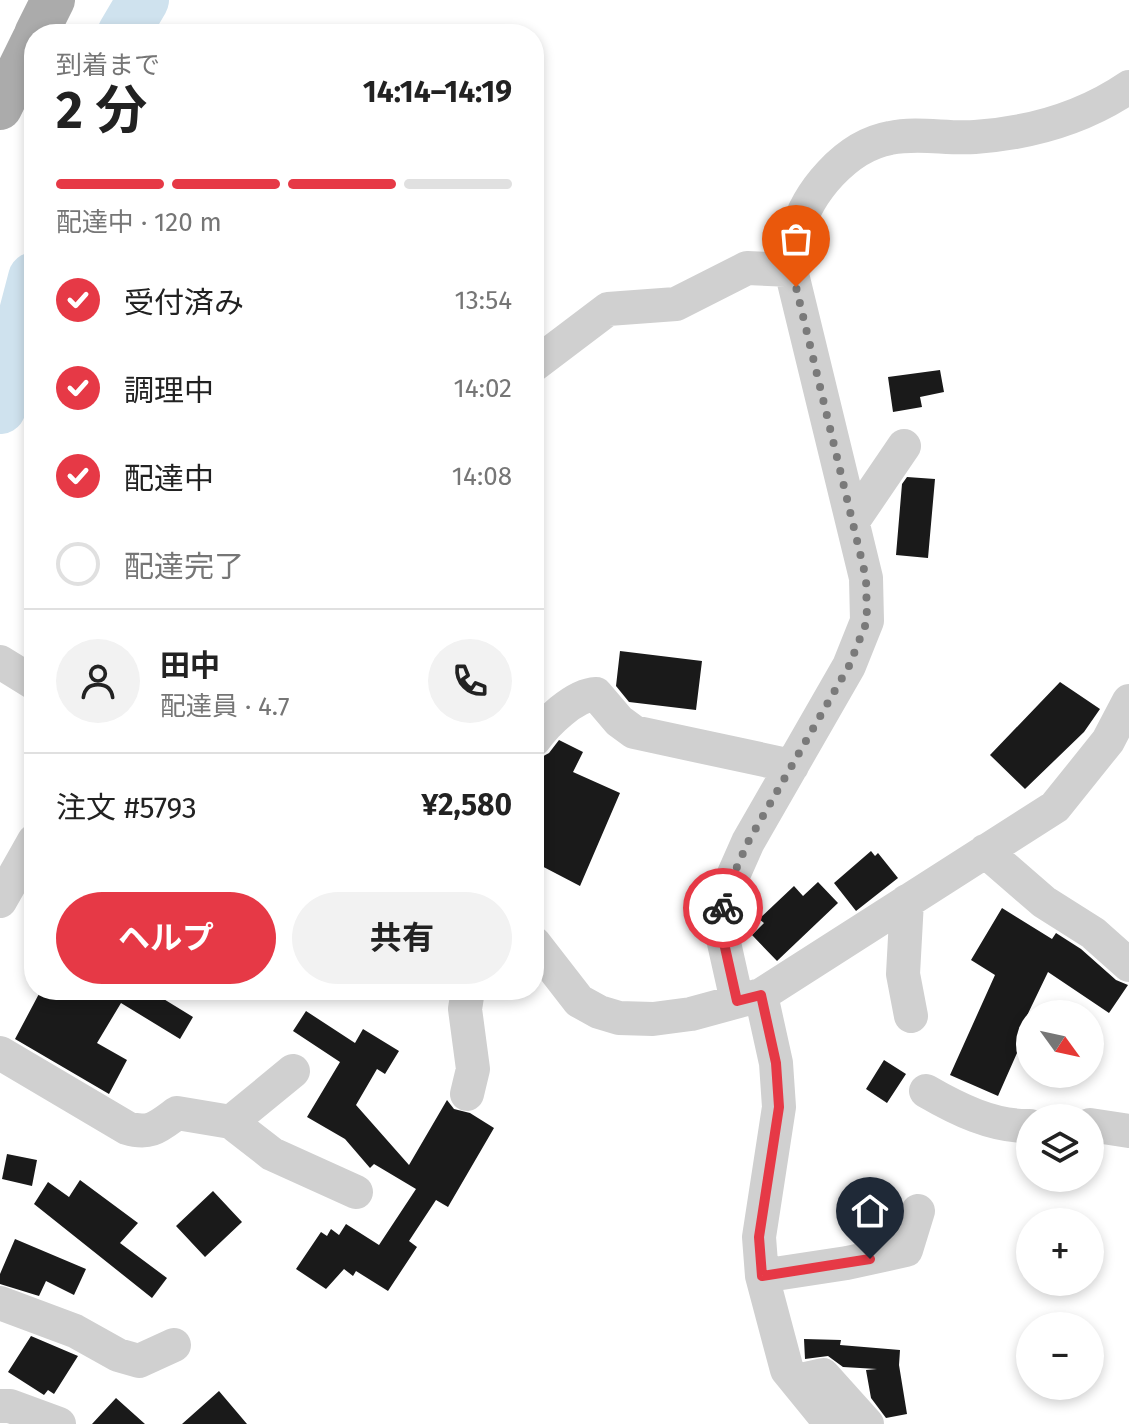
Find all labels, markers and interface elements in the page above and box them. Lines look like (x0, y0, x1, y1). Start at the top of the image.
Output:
text: 到着まで (56, 50, 160, 81)
text: 14:14–14:19 (363, 74, 512, 110)
text: 2 分 (56, 79, 147, 142)
pin (762, 205, 830, 287)
text: 配達中 · 120 m (56, 207, 222, 238)
icon: bag (774, 217, 818, 261)
icon: check (56, 278, 100, 322)
text: 受付済み (124, 285, 244, 321)
text: 13:54 (455, 285, 512, 316)
icon: check (56, 366, 100, 410)
text: 調理中 (124, 373, 214, 409)
text: 14:02 (454, 373, 512, 404)
icon: check (56, 454, 100, 498)
text: 配達中 (124, 461, 214, 497)
text: 14:08 (452, 461, 512, 492)
text: 配達完了 (124, 549, 244, 585)
button: person (56, 639, 140, 723)
button: phone (428, 639, 512, 723)
text: 田中 (160, 648, 220, 684)
text: 配達員 · 4.7 (160, 691, 290, 722)
text: ¥2,580 (421, 787, 512, 823)
text: 注文 #5793 (56, 790, 197, 826)
courier (683, 868, 763, 948)
icon: bike (701, 886, 745, 930)
button: ヘルプ (56, 892, 276, 984)
button: 共有 (292, 892, 512, 984)
north arrow (1016, 1000, 1104, 1088)
map controls (1016, 1000, 1104, 1400)
button: layers (1016, 1104, 1104, 1192)
pin (836, 1177, 904, 1259)
icon: home (848, 1189, 892, 1233)
button: + (1016, 1208, 1104, 1296)
button: − (1016, 1312, 1104, 1400)

